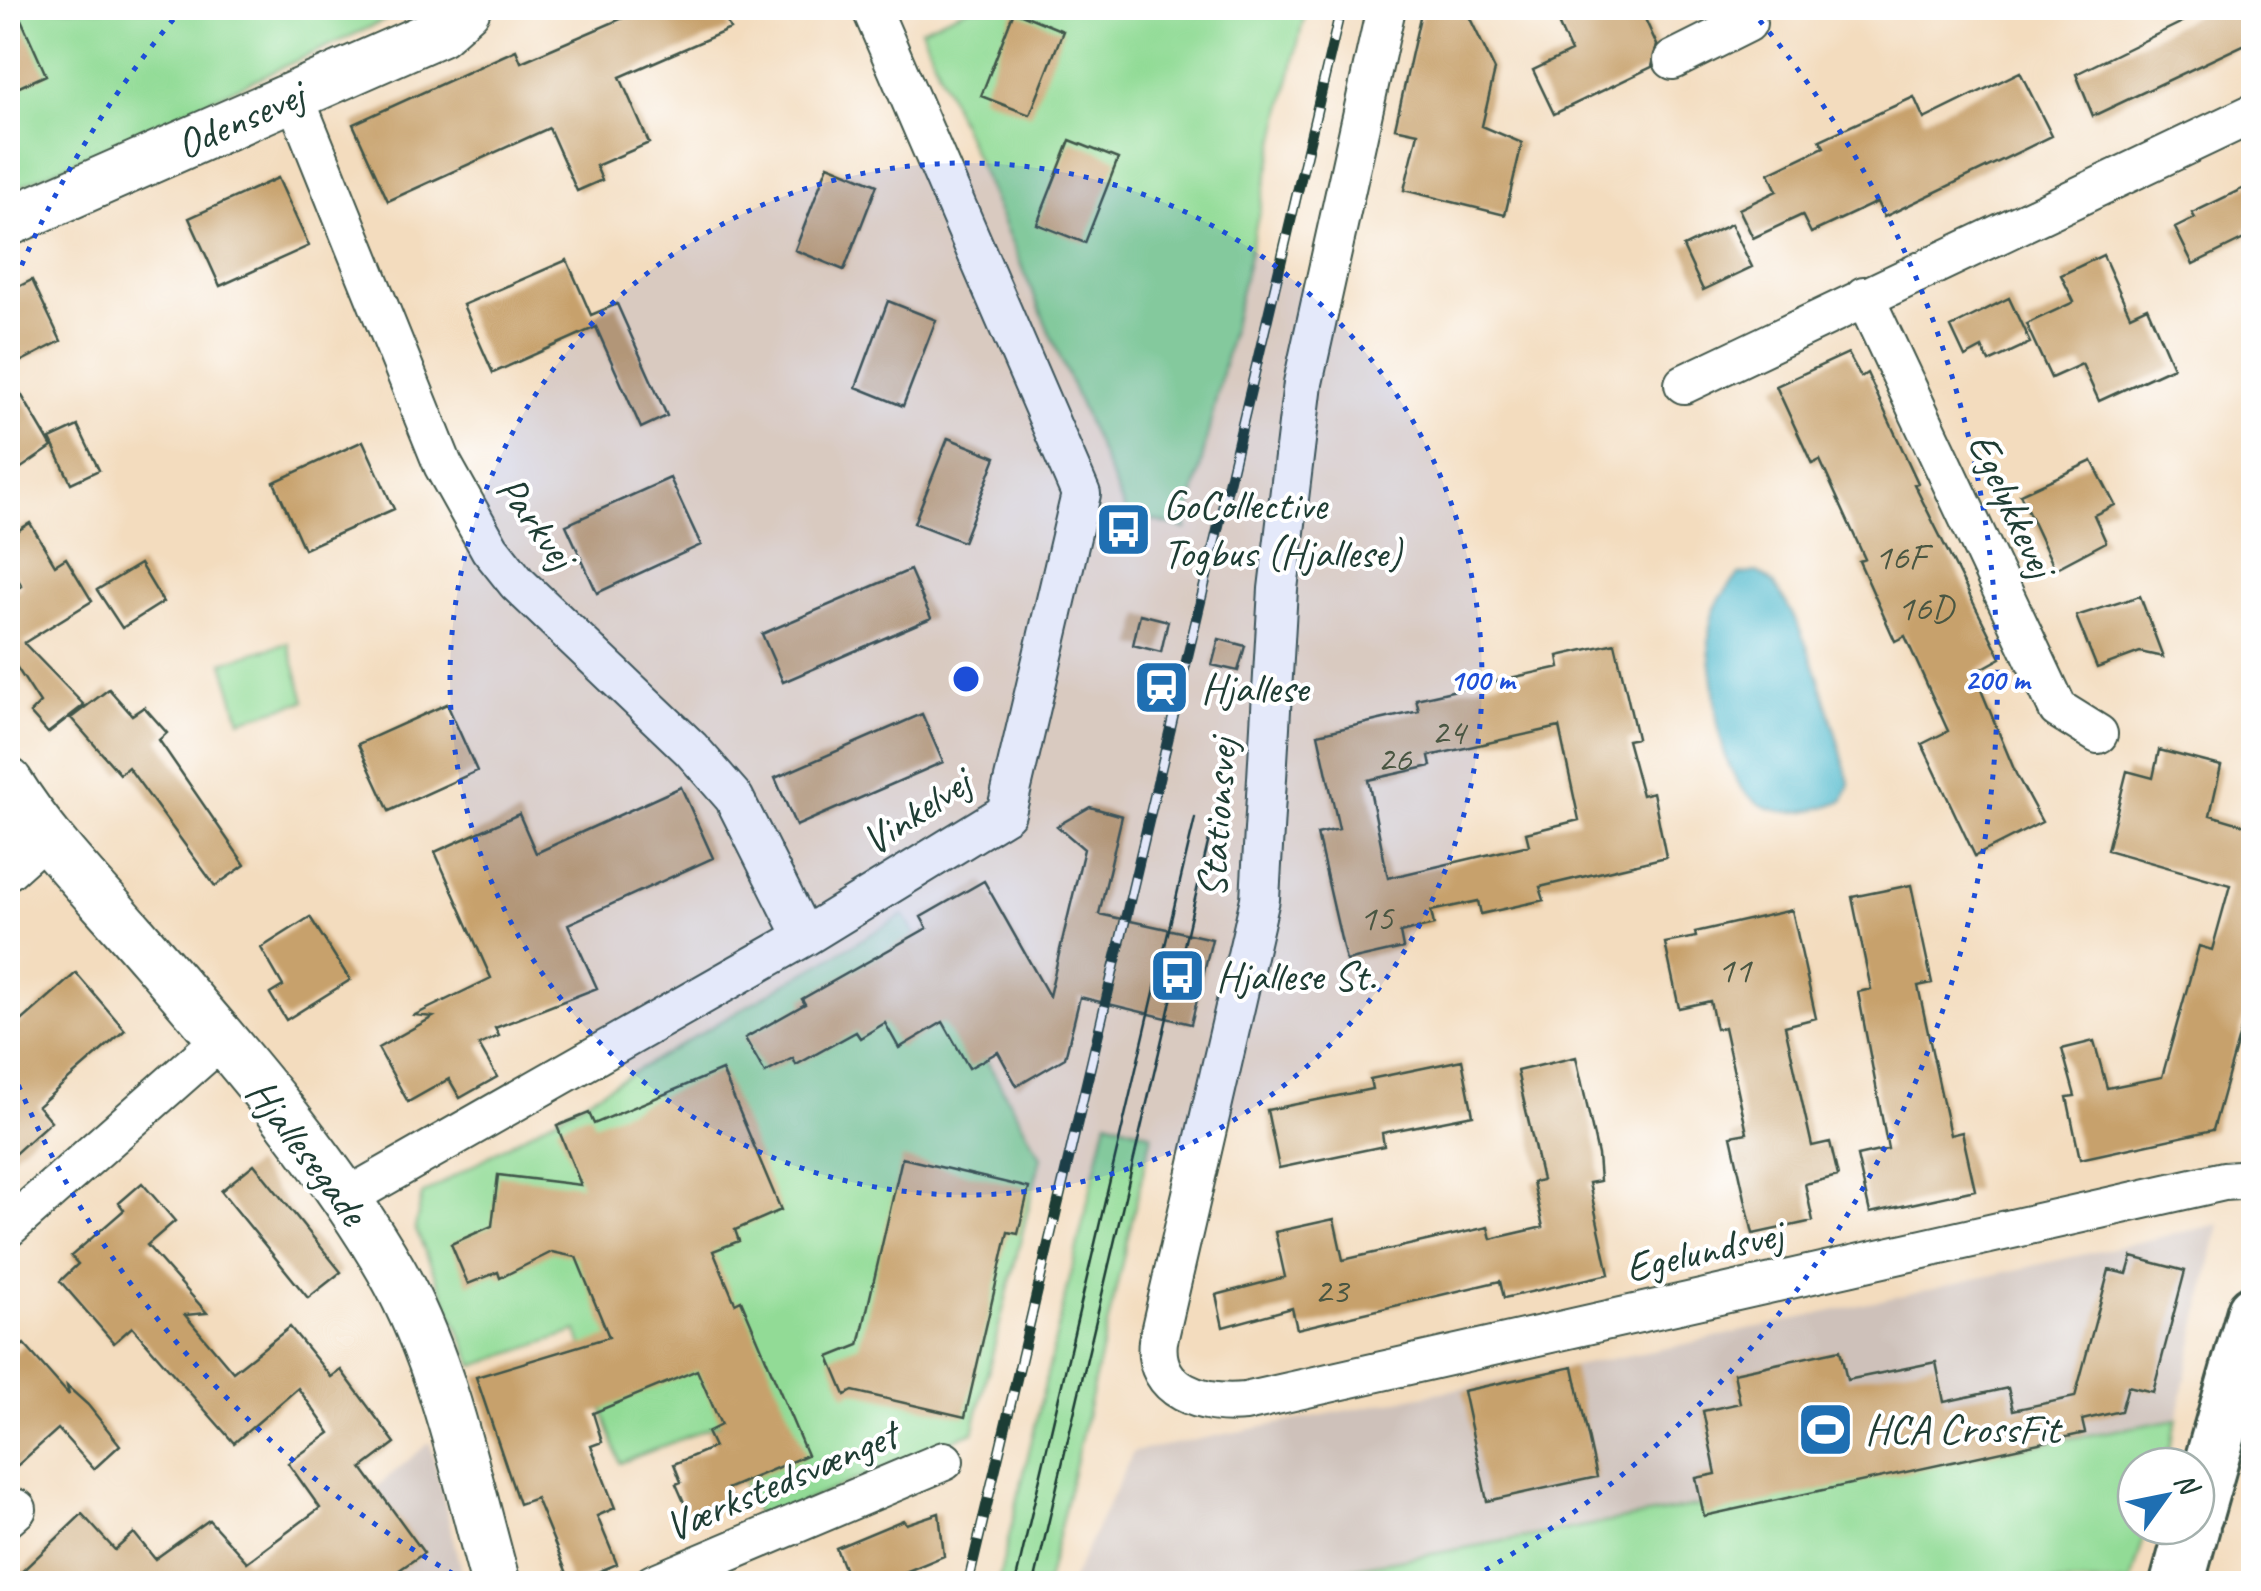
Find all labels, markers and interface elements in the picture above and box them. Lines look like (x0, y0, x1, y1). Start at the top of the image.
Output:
street label: Odensevej (168, 66, 317, 171)
street label: Egelykkevej (1956, 425, 2070, 589)
street label: Parkvej (484, 465, 590, 583)
place label: GoCollective Togbus (Hjallese) (1163, 479, 1404, 580)
bus stop icon: GoCollective Togbus (Hjallese) (1094, 499, 1154, 559)
house number: 16F (1874, 533, 1933, 580)
house number: 16D (1897, 584, 1956, 631)
station icon: Hjallese (1132, 658, 1192, 718)
centre of rings (948, 661, 984, 697)
text: 100 m (1450, 661, 1517, 699)
text: 200 m (1965, 661, 2032, 699)
place label: Hjallese (1201, 662, 1311, 715)
house number: 24 (1431, 708, 1469, 755)
street label: Stationsvej (1185, 732, 1249, 899)
house number: 26 (1377, 735, 1413, 782)
street label: Vinkelvej (852, 754, 985, 867)
house number: 15 (1359, 894, 1395, 941)
bus stop icon: Hjallese St. (1147, 946, 1207, 1006)
house number: 11 (1717, 946, 1753, 993)
place label: Hjallese St. (1216, 950, 1377, 1003)
street label: Hjallesegade (234, 1068, 381, 1238)
street label: Egelundsvej (1620, 1206, 1792, 1295)
house number: 23 (1314, 1267, 1351, 1314)
sports icon: HCA CrossFit (1796, 1399, 1856, 1459)
place label: HCA CrossFit (1865, 1403, 2063, 1456)
street label: Værkstedsvænget (657, 1406, 910, 1554)
north arrow (2116, 1446, 2216, 1546)
text: N (2167, 1466, 2208, 1503)

